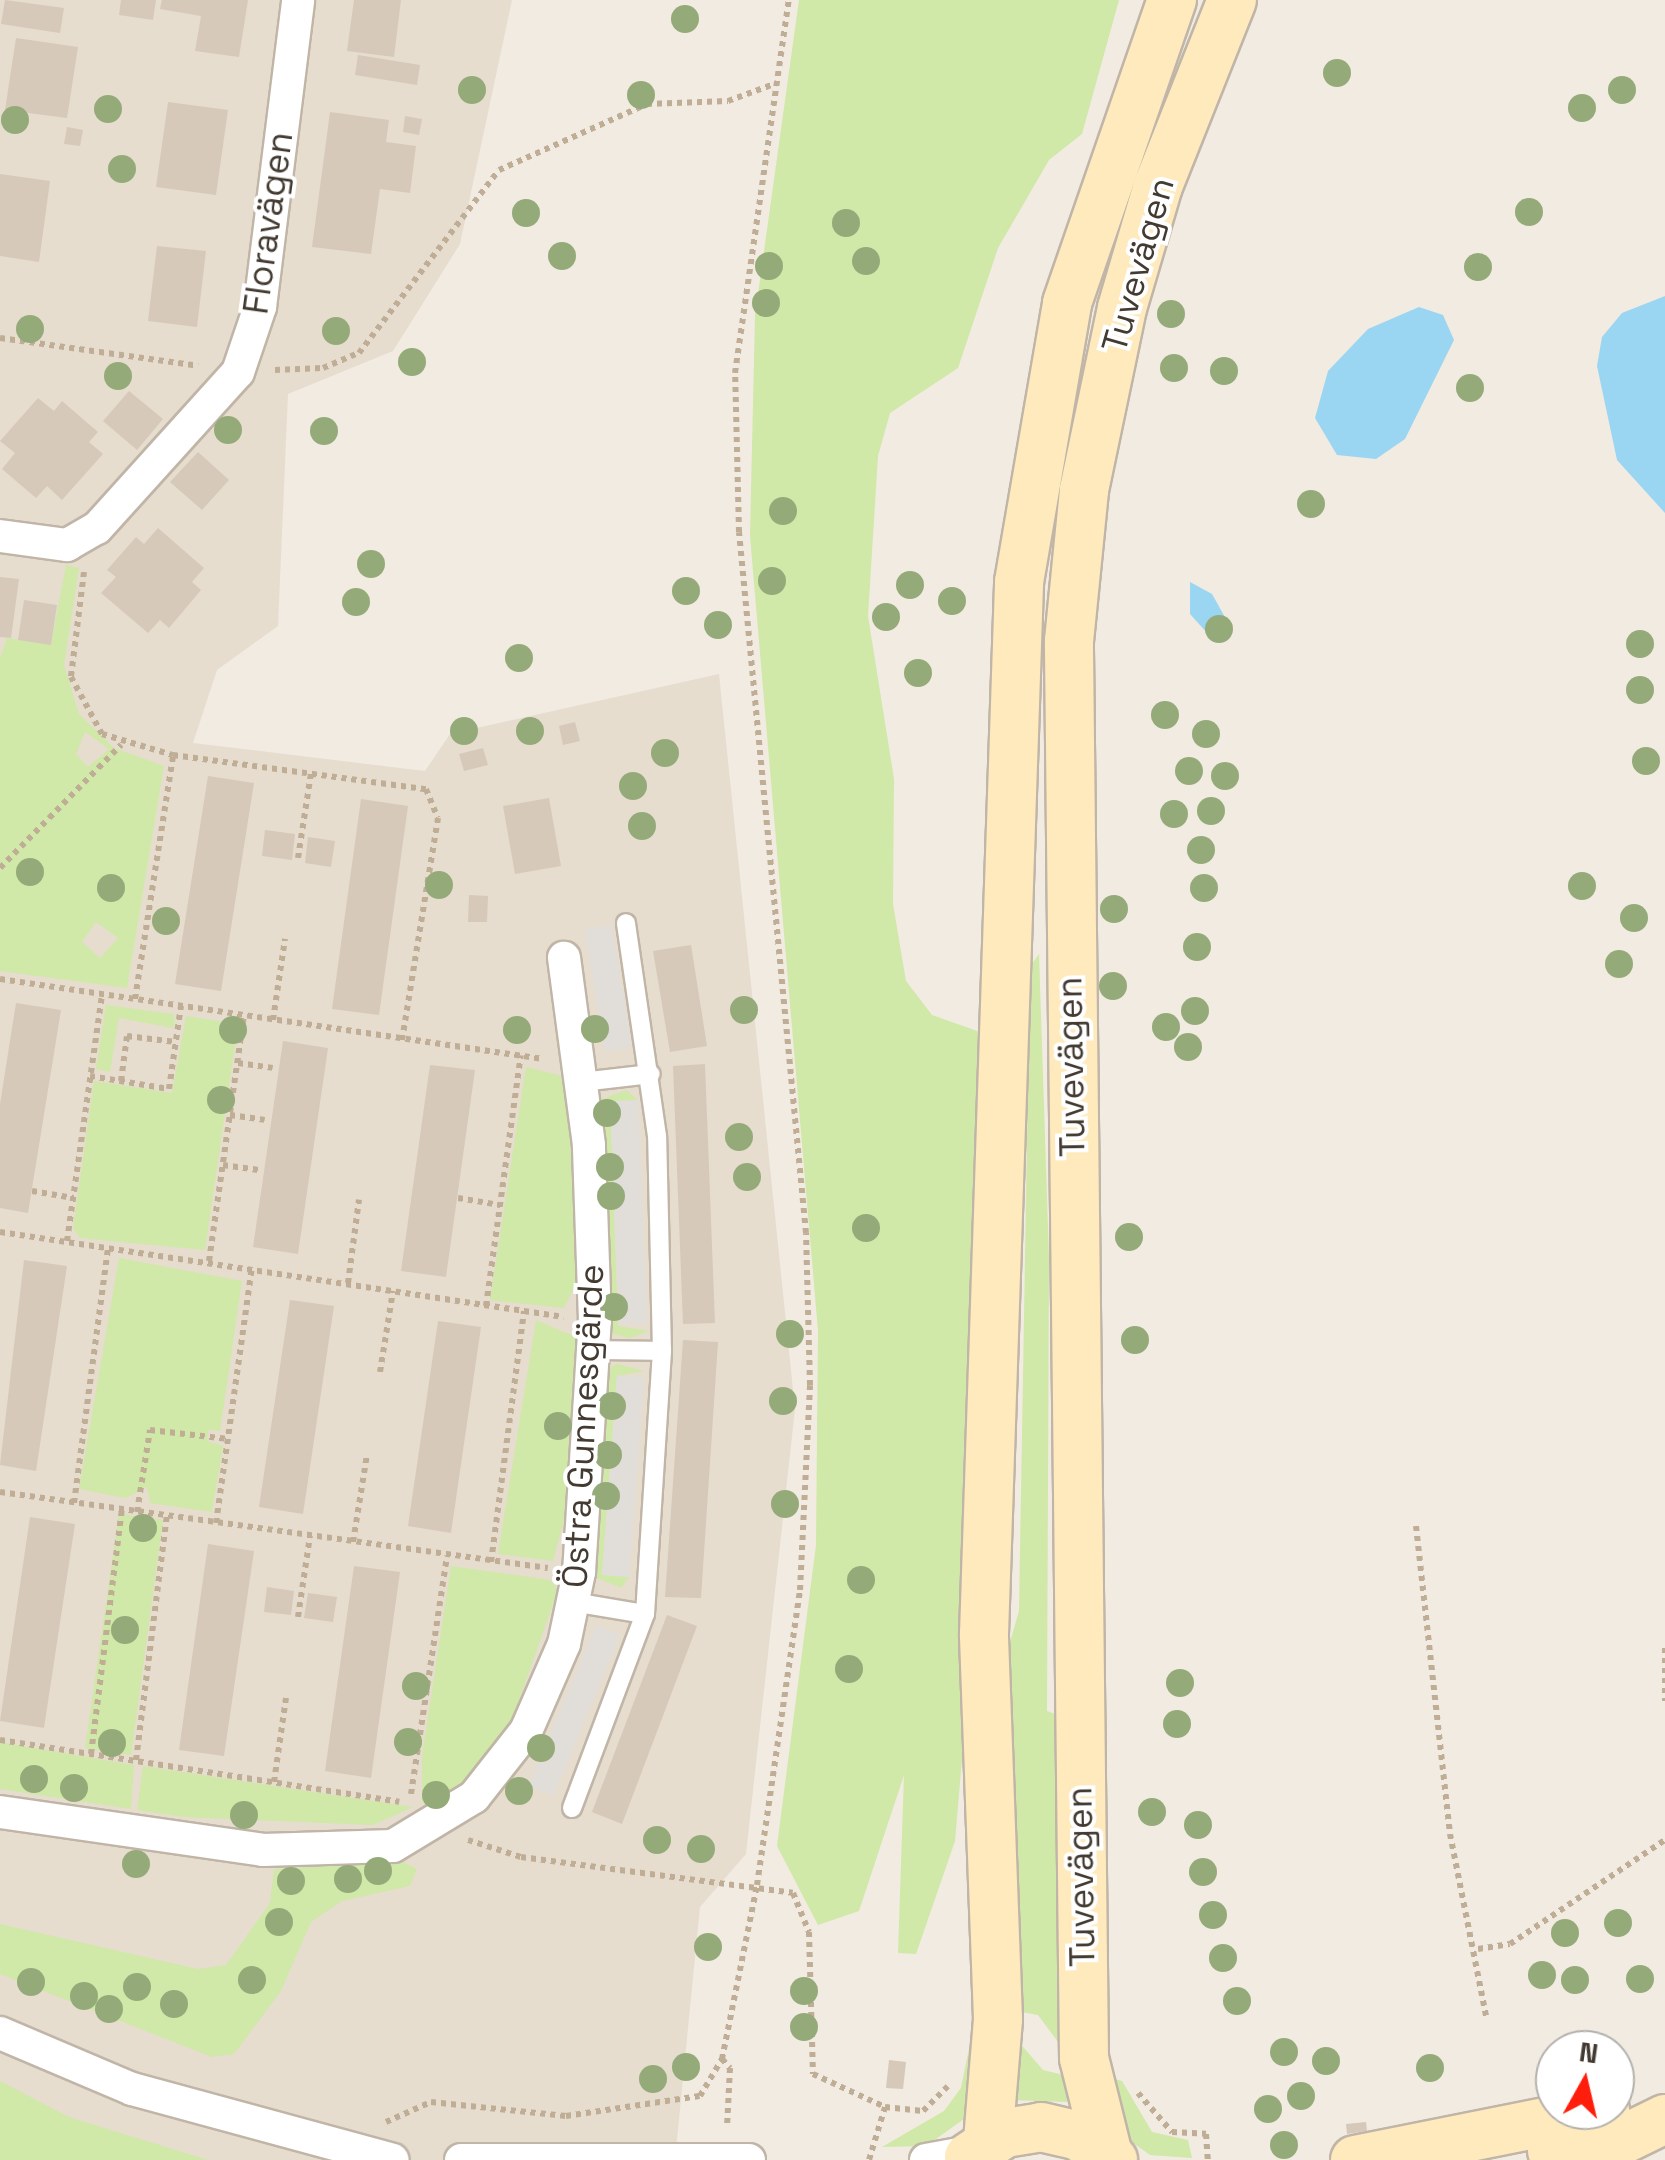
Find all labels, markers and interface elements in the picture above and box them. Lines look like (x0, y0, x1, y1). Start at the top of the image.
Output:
street label: Floravägen (234, 129, 302, 317)
street label: Tuvevägen (1093, 173, 1183, 357)
street label: Tuvevägen (1048, 977, 1094, 1157)
street label: Östra Gunnesgärde (554, 1263, 612, 1589)
street label: Tuvevägen (1058, 1787, 1104, 1967)
north arrow (1535, 2030, 1635, 2130)
text: N (1577, 2033, 1601, 2071)

